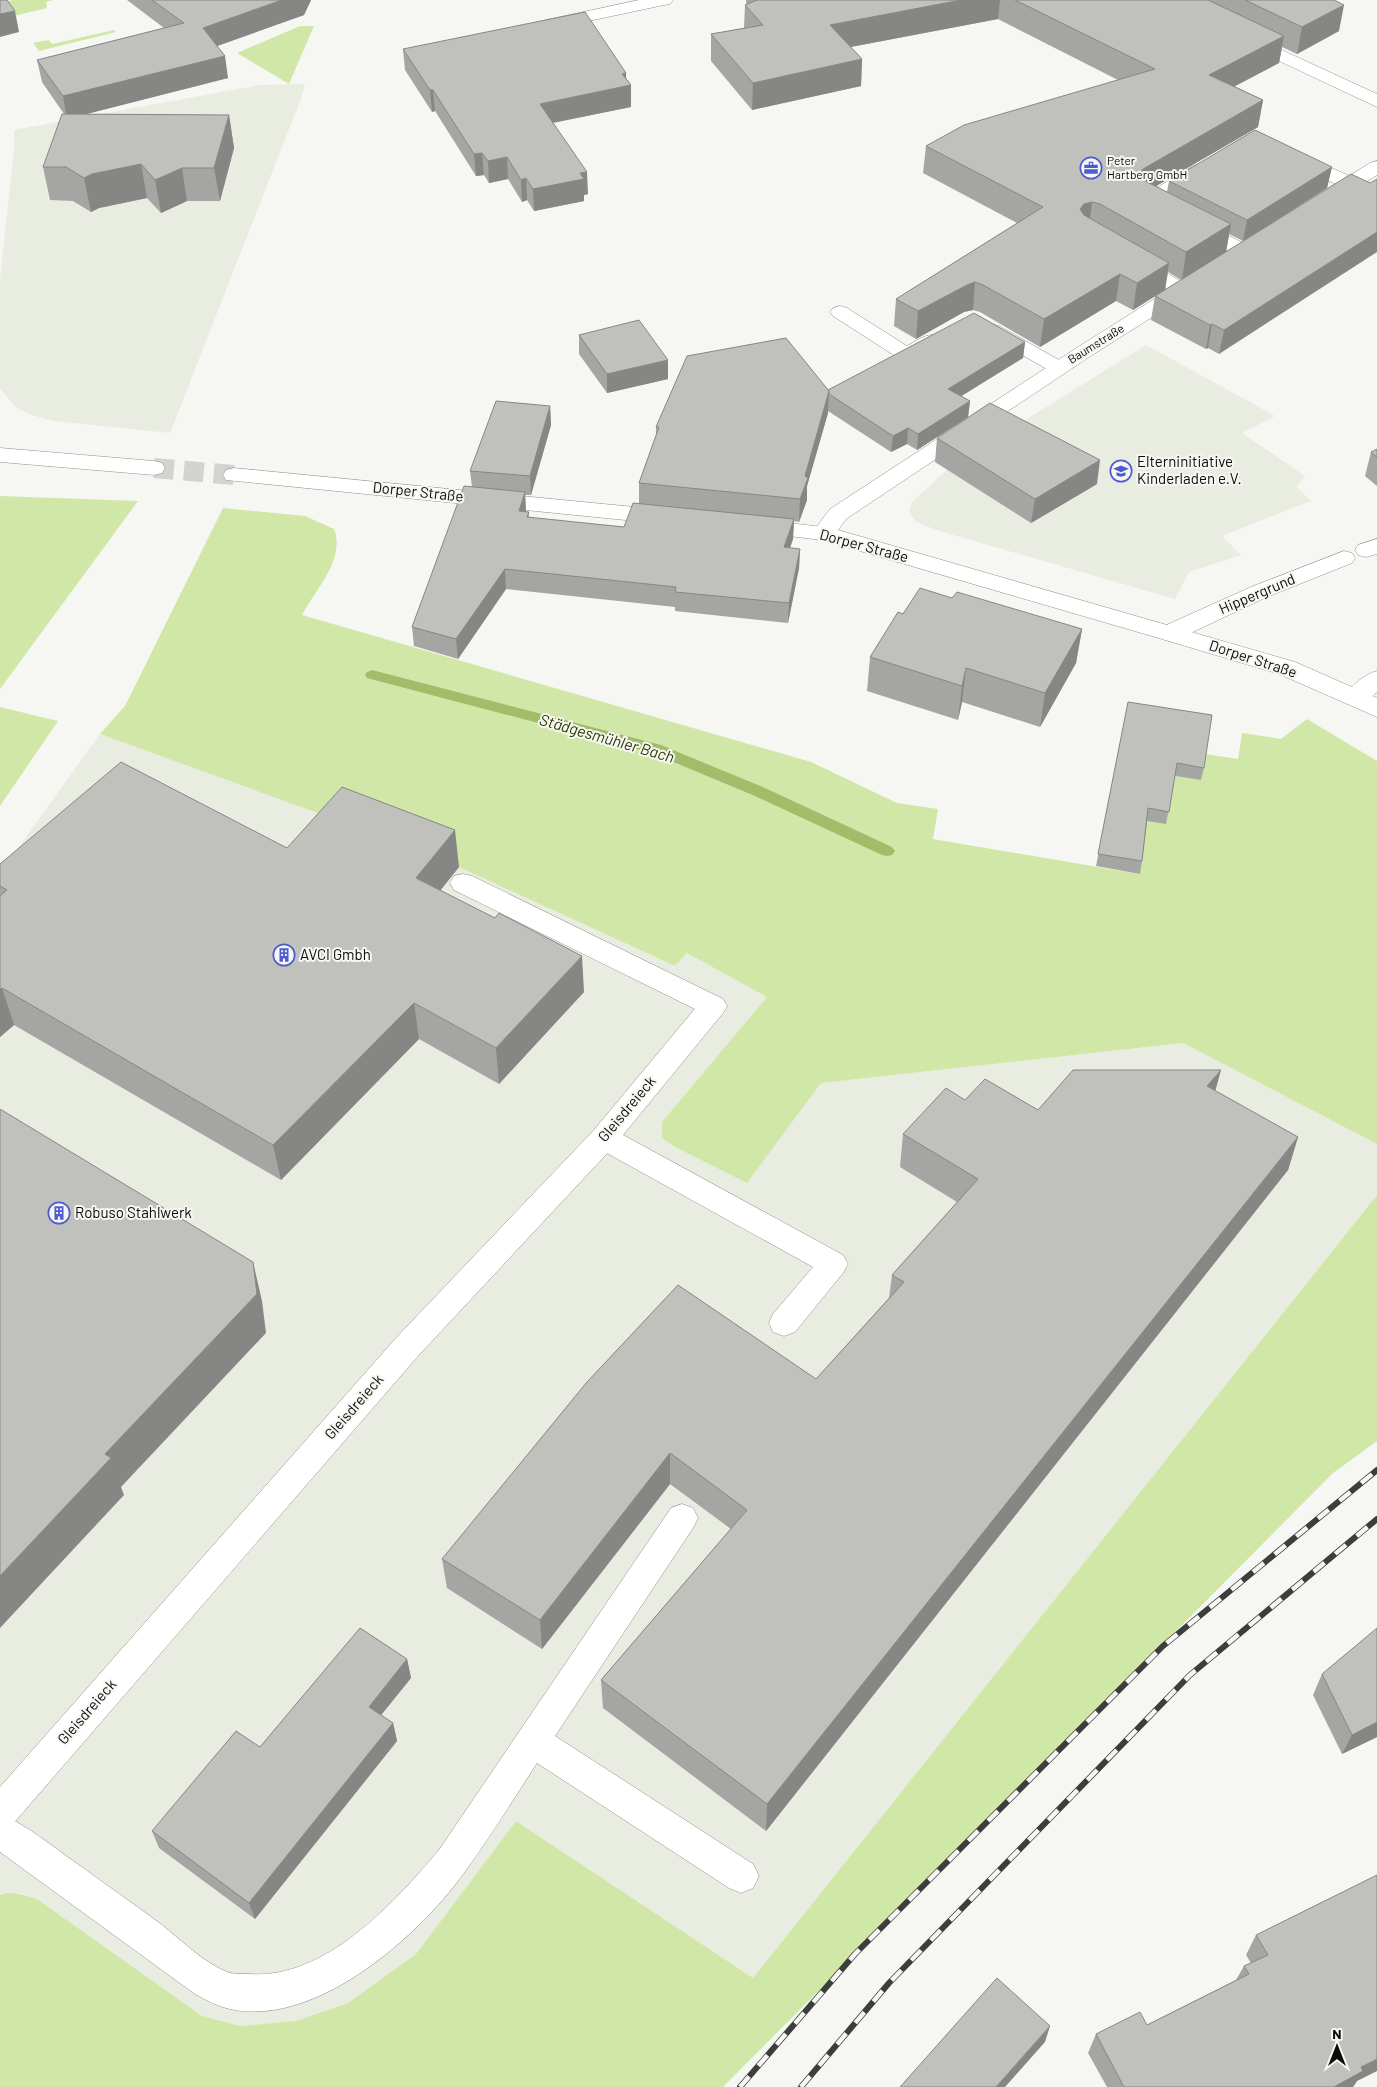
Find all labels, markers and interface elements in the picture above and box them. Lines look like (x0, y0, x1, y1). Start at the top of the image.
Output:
place label: Peter Hartberg GmbH (1107, 153, 1187, 181)
office icon: Peter Hartberg GmbH (1079, 156, 1103, 180)
street label: Baumstraße (1065, 320, 1126, 366)
place label: Elterninitiative Kinderladen e.V. (1137, 452, 1242, 487)
school or university icon: Elterninitiative Kinderladen e.V. (1109, 459, 1133, 483)
street label: Dorper Straße (372, 477, 464, 505)
street label: Dorper Straße (818, 525, 911, 566)
street label: Hippergrund (1216, 569, 1297, 617)
street label: Dorper Straße (1207, 635, 1299, 681)
water label: Städgesmühler Bach (538, 709, 677, 766)
building icon: AVCI Gmbh (272, 943, 296, 967)
place label: AVCI Gmbh (300, 945, 371, 963)
street label: Gleisdreieck (594, 1071, 659, 1145)
building icon: Robuso Stahlwerk (47, 1201, 71, 1225)
place label: Robuso Stahlwerk (75, 1203, 192, 1221)
street label: Gleisdreieck (320, 1370, 387, 1443)
street label: Gleisdreieck (53, 1675, 120, 1748)
north arrow (1312, 2022, 1362, 2072)
text: N (1332, 2025, 1342, 2042)

